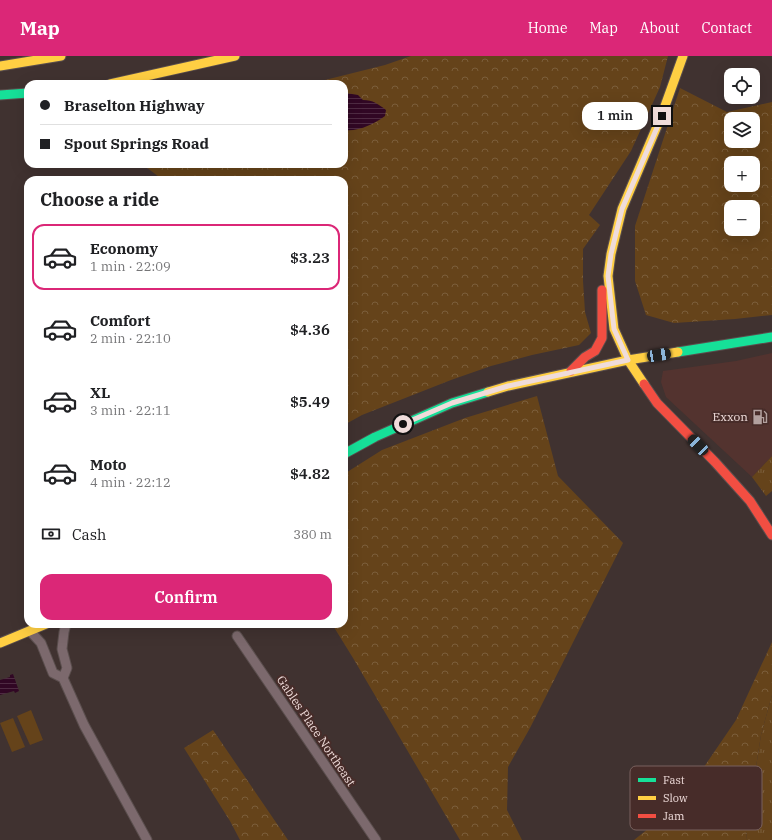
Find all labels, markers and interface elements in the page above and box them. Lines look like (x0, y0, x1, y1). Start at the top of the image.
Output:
text: Map (20, 16, 60, 40)
text: Home (528, 19, 567, 37)
text: Map (589, 19, 618, 37)
text: About (640, 19, 679, 37)
text: Contact (701, 19, 752, 37)
map controls (724, 68, 760, 236)
button: locate (724, 68, 760, 104)
text: Braselton Highway (64, 96, 205, 115)
callout: 1 min (582, 102, 648, 130)
text: 1 min (597, 107, 633, 124)
route end (653, 107, 671, 125)
button: layers (724, 112, 760, 148)
text: Spout Springs Road (64, 134, 209, 153)
button: + (724, 156, 760, 192)
text: Choose a ride (40, 188, 159, 211)
button: − (724, 200, 760, 236)
icon: car (42, 239, 78, 275)
text: Economy (90, 239, 158, 258)
text: $3.23 (290, 248, 330, 267)
text: 1 min · 22:09 (90, 258, 171, 275)
icon: car (42, 311, 78, 347)
text: Comfort (90, 311, 150, 330)
text: $4.36 (290, 320, 330, 339)
text: 2 min · 22:10 (90, 330, 171, 347)
car (646, 347, 672, 363)
icon: car (42, 383, 78, 419)
text: XL (90, 383, 110, 402)
text: $5.49 (290, 392, 330, 411)
text: 3 min · 22:11 (90, 402, 171, 419)
fuel station icon: Exxon (751, 408, 769, 426)
place label: Exxon (713, 409, 748, 424)
route start (394, 415, 412, 433)
car (685, 432, 711, 458)
icon: car (42, 455, 78, 491)
text: Moto (90, 455, 127, 474)
text: $4.82 (290, 464, 330, 483)
text: 4 min · 22:12 (90, 474, 171, 491)
icon: cash (40, 523, 62, 545)
text: Cash (72, 525, 106, 544)
text: 380 m (293, 526, 332, 543)
button: Confirm (40, 574, 332, 620)
street label: Gables Place Northeast (274, 673, 359, 789)
legend (630, 766, 762, 830)
text: Fast (663, 773, 685, 787)
text: Slow (663, 791, 688, 805)
text: Jam (663, 809, 685, 823)

